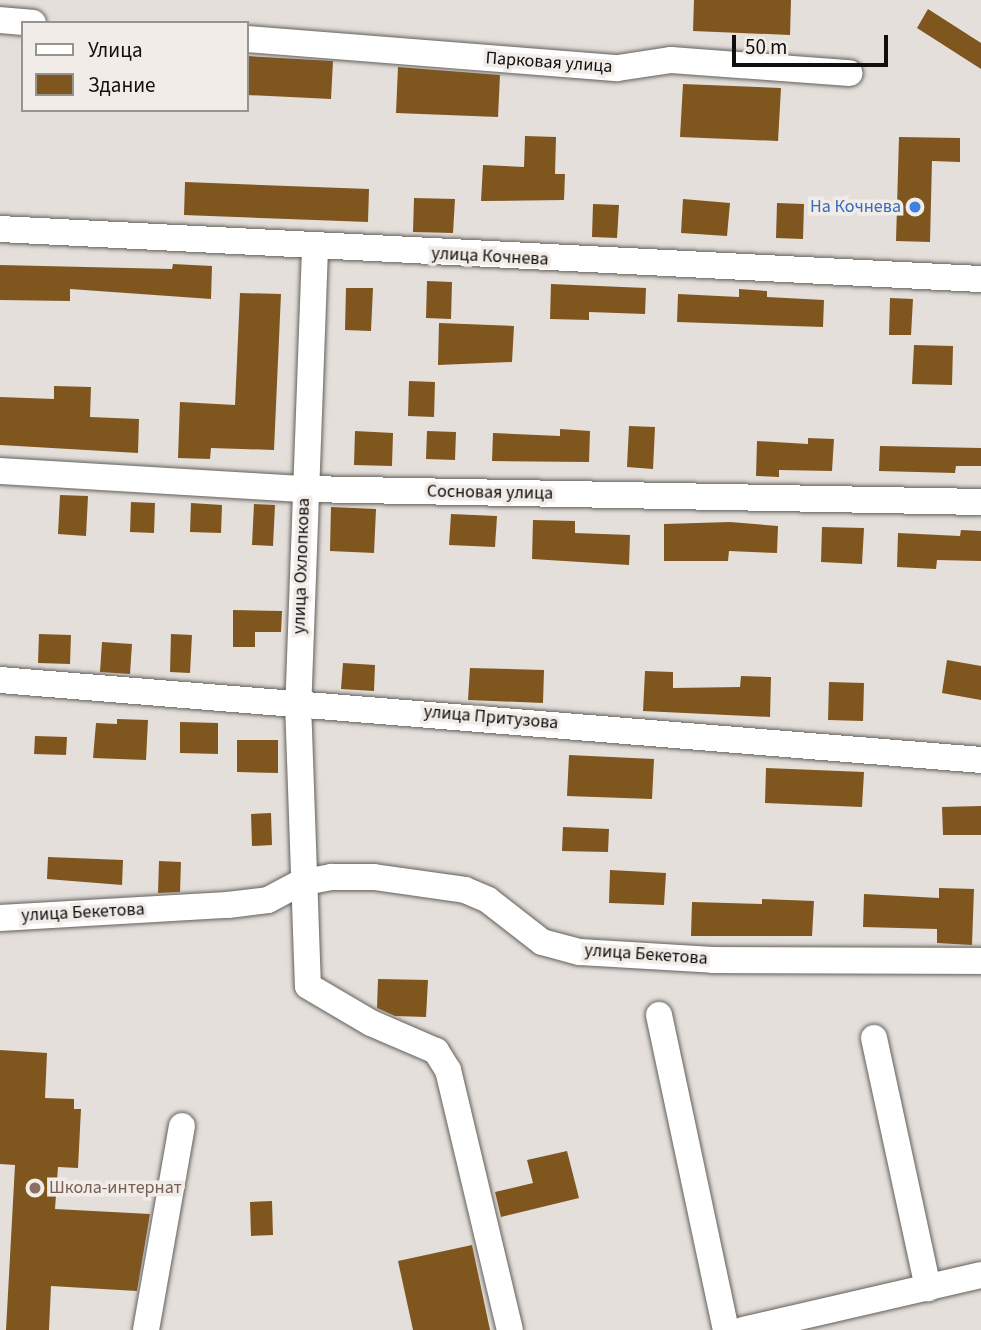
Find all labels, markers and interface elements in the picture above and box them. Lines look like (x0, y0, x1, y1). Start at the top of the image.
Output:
legend (21, 21, 248, 112)
scale bar (736, 21, 892, 65)
text: 50 m (745, 32, 787, 62)
text: Улица (88, 35, 143, 65)
street label: Парковая улица (485, 48, 613, 78)
text: Здание (88, 70, 156, 100)
place label: На Кочнева (810, 196, 901, 218)
marker: На Кочнева (907, 199, 923, 215)
street label: улица Кочнева (431, 243, 549, 271)
street label: Сосновая улица (427, 481, 553, 505)
street label: улица Охлопкова (289, 497, 315, 635)
street label: улица Притузова (423, 701, 559, 735)
street label: улица Бекетова (21, 899, 145, 927)
street label: улица Бекетова (584, 940, 708, 970)
place label: Школа-интернат (49, 1177, 182, 1199)
marker: Школа-интернат (27, 1180, 43, 1196)

